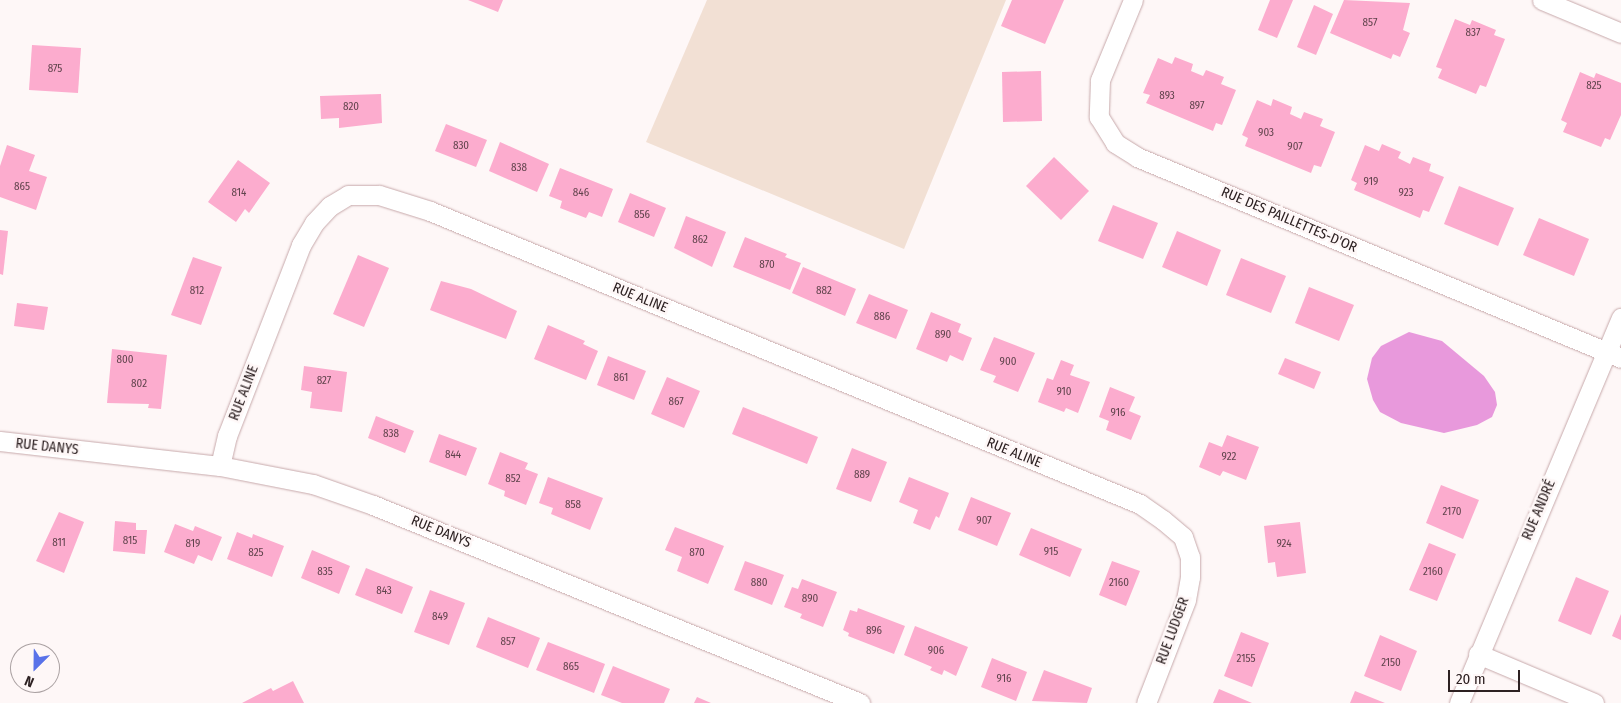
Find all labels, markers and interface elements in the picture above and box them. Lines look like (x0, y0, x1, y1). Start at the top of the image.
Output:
house number: 857 (1363, 16, 1377, 30)
house number: 837 (1466, 26, 1480, 40)
house number: 875 (48, 62, 62, 76)
house number: 825 (1586, 79, 1602, 93)
house number: 893 (1159, 89, 1175, 103)
house number: 897 (1190, 99, 1204, 113)
house number: 820 (343, 100, 359, 114)
house number: 903 (1258, 126, 1274, 140)
house number: 830 (453, 139, 469, 153)
house number: 907 (1287, 140, 1303, 154)
house number: 838 (511, 161, 527, 175)
house number: 919 (1364, 175, 1378, 189)
house number: 865 (14, 180, 30, 194)
street label: RUE DES PAILLETTES-D'OR (1219, 184, 1359, 256)
house number: 814 (232, 186, 246, 200)
house number: 846 (573, 186, 589, 200)
house number: 923 (1399, 186, 1413, 200)
house number: 856 (634, 208, 650, 222)
house number: 862 (692, 233, 708, 247)
house number: 870 (759, 258, 775, 272)
street label: RUE ALINE (610, 279, 670, 317)
house number: 812 (190, 284, 204, 298)
house number: 882 (816, 284, 832, 298)
house number: 886 (874, 310, 890, 324)
house number: 890 (935, 328, 951, 342)
house number: 800 (117, 353, 133, 367)
house number: 900 (1000, 355, 1016, 369)
street label: RUE ALINE (226, 363, 262, 423)
house number: 861 (614, 371, 628, 385)
house number: 827 (317, 374, 331, 388)
house number: 802 (131, 377, 147, 391)
house number: 910 (1056, 385, 1072, 399)
house number: 867 (668, 395, 684, 409)
house number: 916 (1111, 406, 1125, 420)
house number: 838 (383, 427, 399, 441)
street label: RUE ALINE (984, 434, 1044, 472)
street label: RUE DANYS (15, 435, 79, 459)
house number: 844 (445, 448, 461, 462)
house number: 922 (1222, 450, 1236, 464)
house number: 889 (854, 468, 870, 482)
house number: 852 (505, 472, 521, 486)
street label: RUE ANDRÉ (1519, 477, 1559, 543)
house number: 858 (565, 498, 581, 512)
house number: 2170 (1443, 505, 1461, 519)
street label: RUE DANYS (409, 512, 473, 552)
house number: 907 (976, 514, 992, 528)
house number: 815 (123, 534, 137, 548)
house number: 811 (52, 536, 66, 550)
house number: 819 (186, 537, 200, 551)
house number: 924 (1276, 537, 1292, 551)
house number: 915 (1044, 545, 1058, 559)
house number: 825 (248, 546, 264, 560)
house number: 870 (689, 546, 705, 560)
house number: 835 (317, 565, 333, 579)
house number: 2160 (1423, 565, 1443, 579)
house number: 880 (751, 576, 767, 590)
house number: 2160 (1109, 576, 1129, 590)
house number: 843 (376, 584, 392, 598)
house number: 890 (802, 592, 818, 606)
street label: RUE LUDGER (1153, 595, 1193, 667)
house number: 849 (432, 610, 448, 624)
house number: 896 (866, 624, 882, 638)
house number: 857 (501, 635, 515, 649)
north arrow (10, 643, 60, 693)
house number: 906 (928, 644, 944, 658)
house number: 2155 (1237, 652, 1255, 666)
house number: 2150 (1381, 656, 1401, 670)
house number: 865 (563, 660, 579, 674)
scale bar (1451, 660, 1524, 692)
text: 20 m (1456, 670, 1486, 688)
text: N (22, 672, 37, 691)
house number: 916 (997, 672, 1011, 686)

